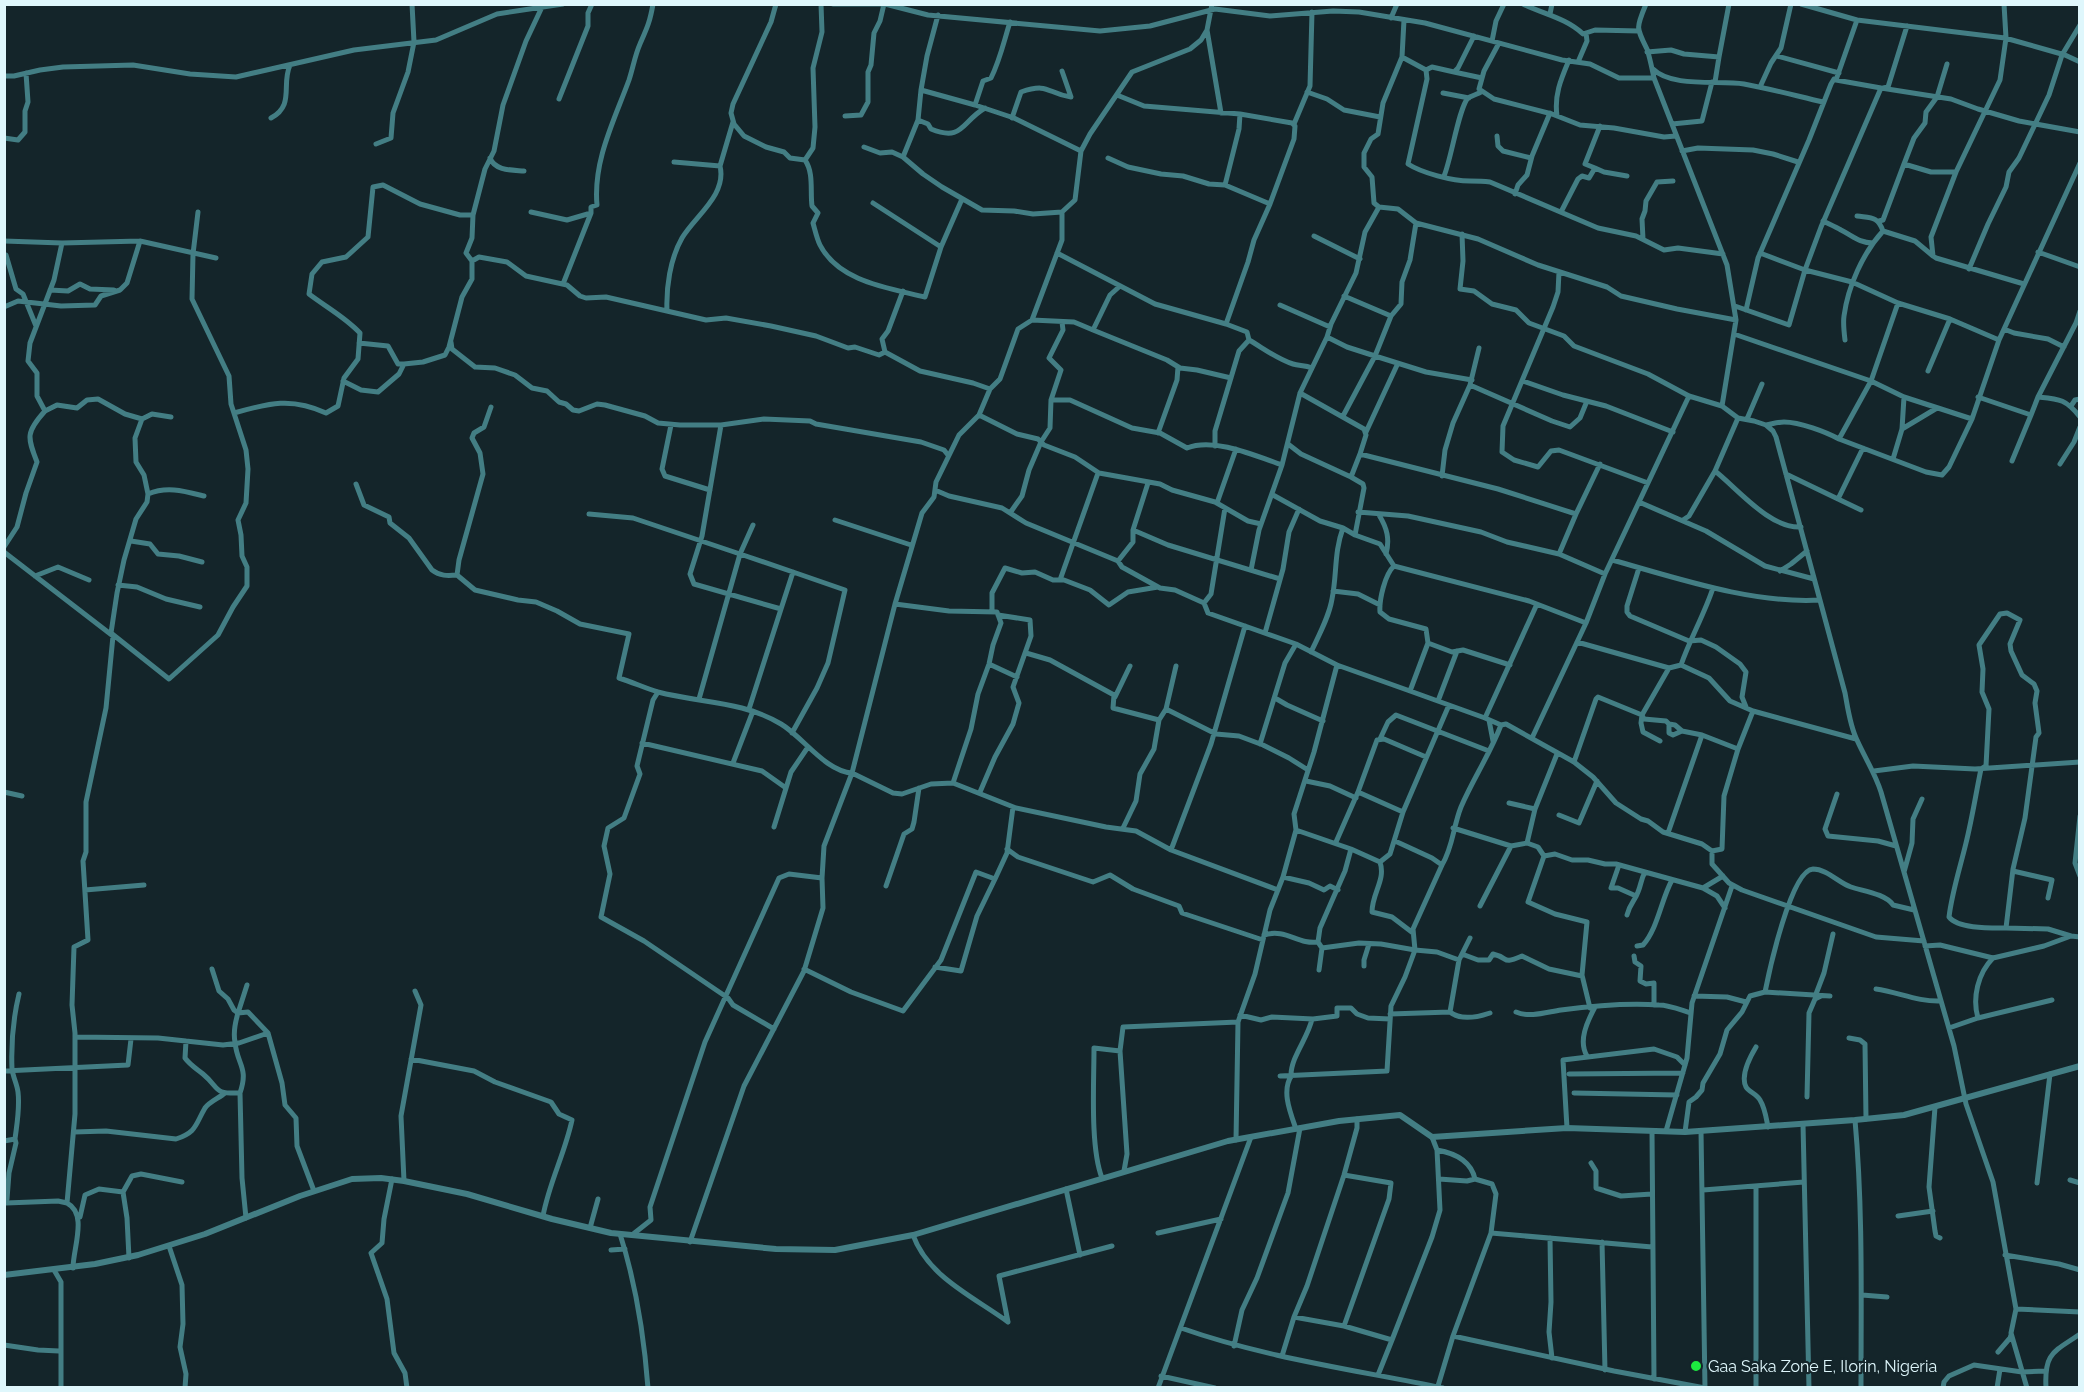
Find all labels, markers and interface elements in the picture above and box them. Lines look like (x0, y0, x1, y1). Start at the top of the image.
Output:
place label: Gaa Saka Zone E, Ilorin, Nigeria (1708, 1357, 1937, 1376)
marker: Gaa Saka Zone E, Ilorin, Nigeria (1689, 1359, 1703, 1373)

